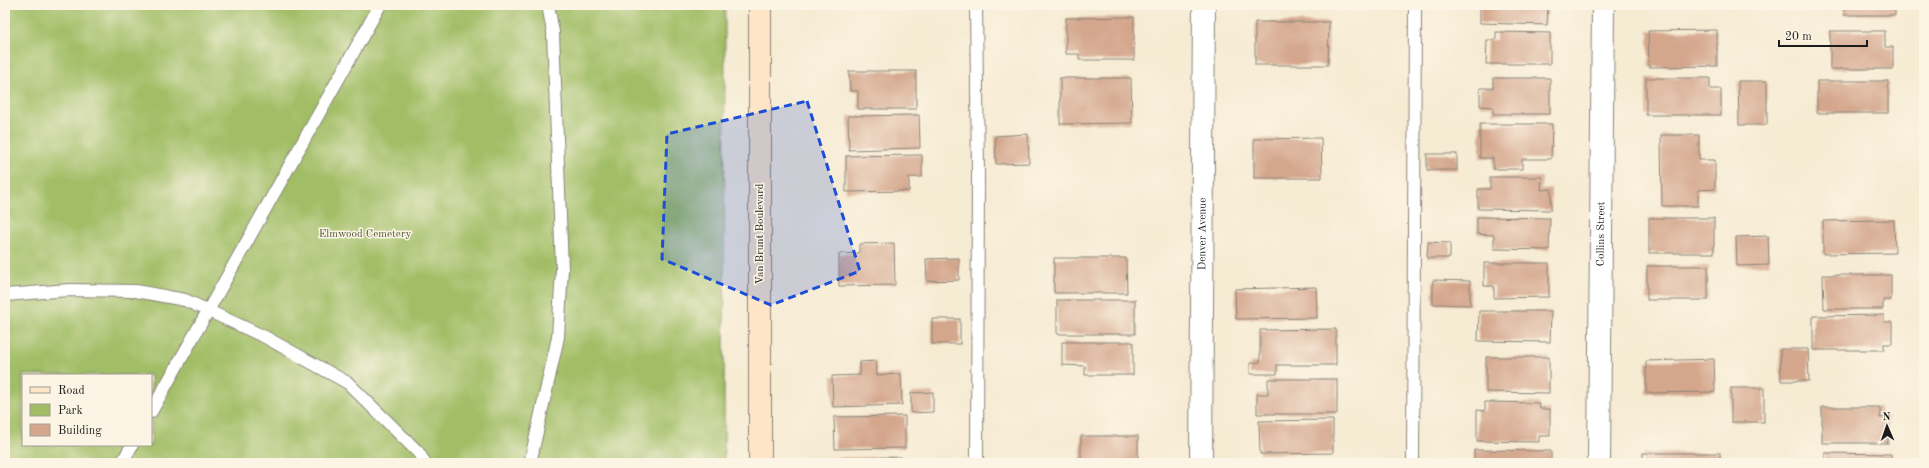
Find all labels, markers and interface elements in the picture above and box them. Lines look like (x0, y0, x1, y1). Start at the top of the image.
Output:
scale bar (1779, 22, 1867, 48)
text: 20 m (1785, 31, 1812, 43)
street label: Van Brunt Boulevard (755, 183, 766, 285)
street label: Denver Avenue (1197, 198, 1208, 270)
street label: Collins Street (1595, 201, 1607, 266)
park label: Elmwood Cemetery (319, 229, 411, 240)
legend (22, 374, 152, 446)
text: Road (58, 385, 85, 397)
text: Park (58, 405, 83, 417)
north arrow (1867, 406, 1907, 446)
text: N (1882, 412, 1892, 423)
text: Building (58, 425, 102, 437)

